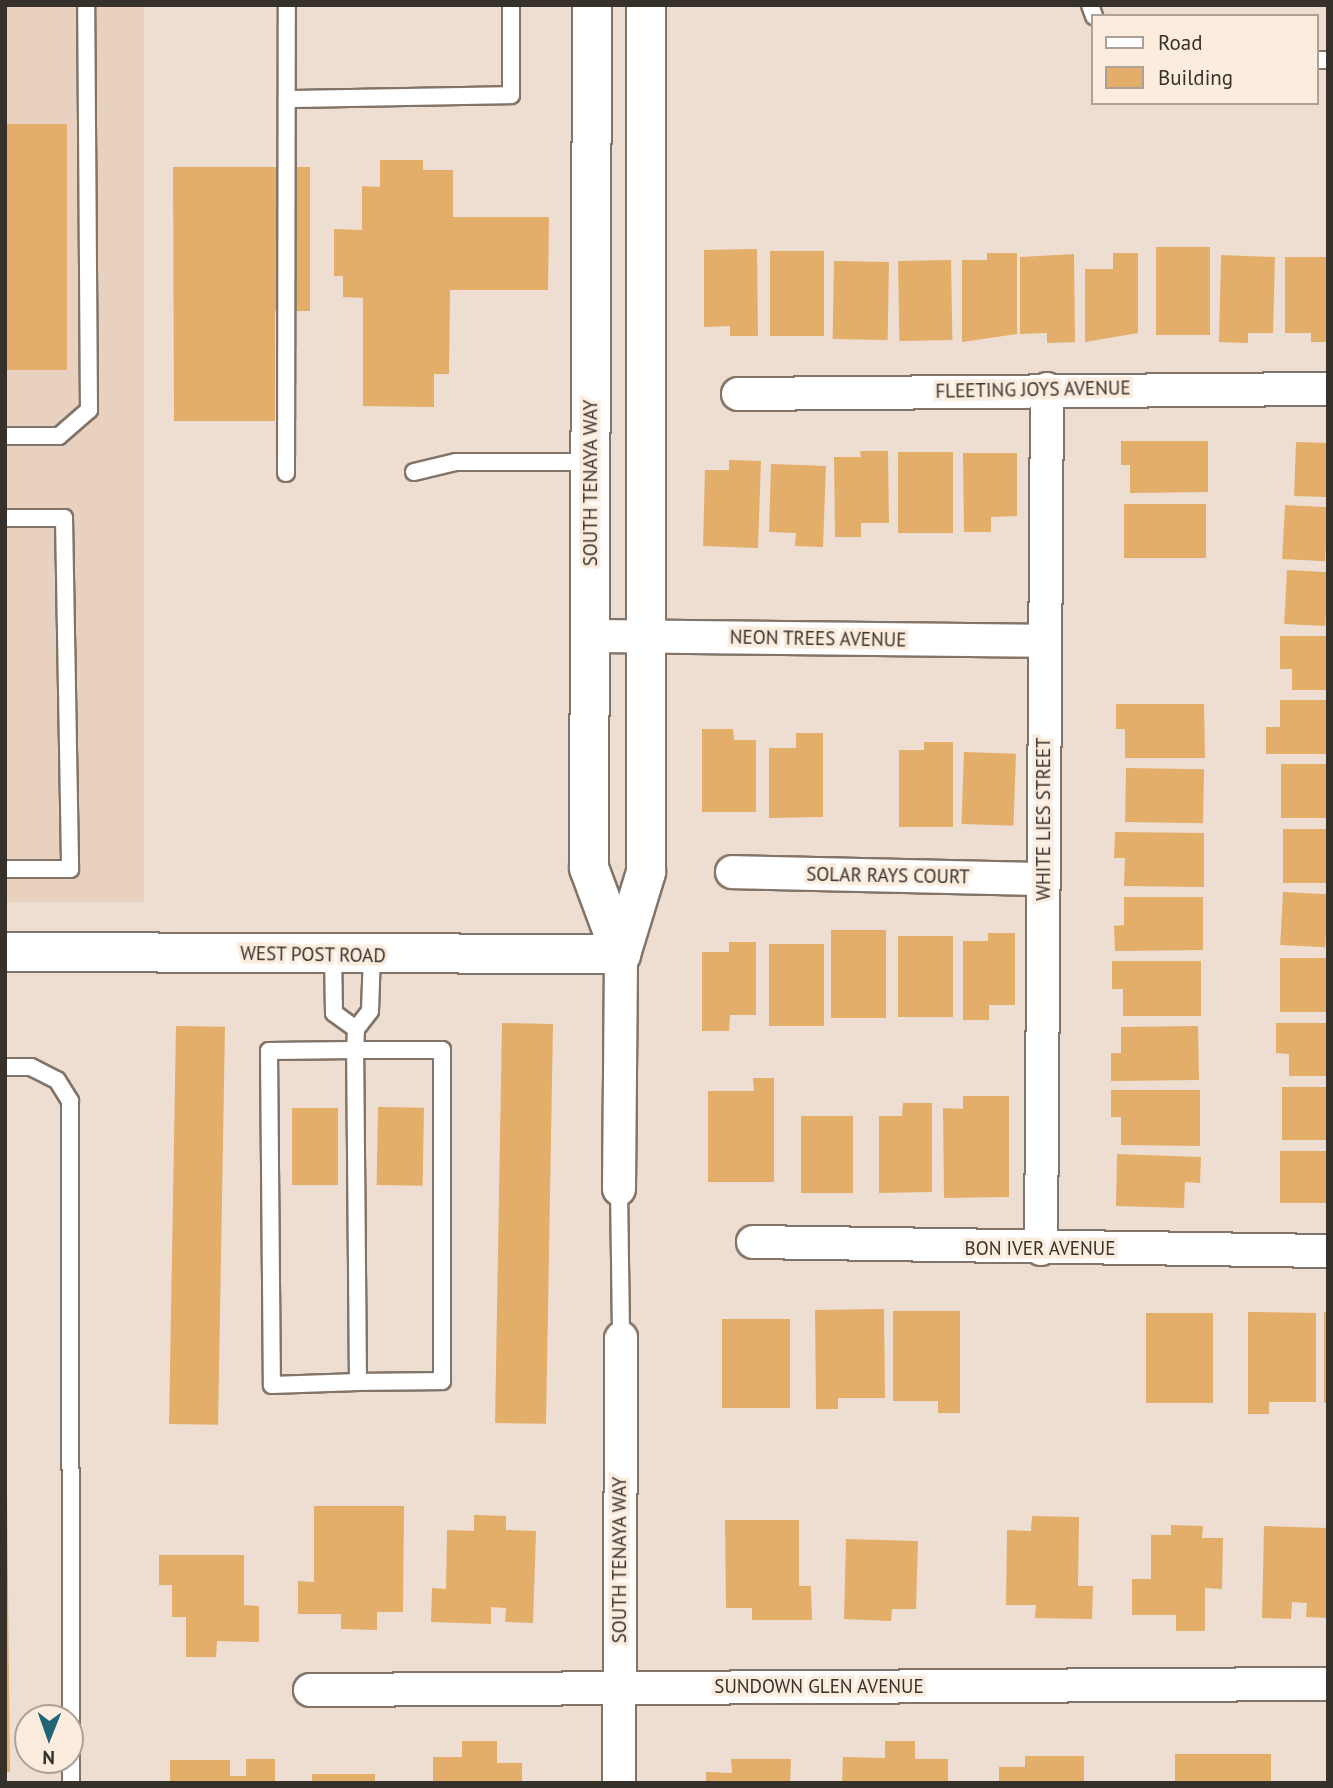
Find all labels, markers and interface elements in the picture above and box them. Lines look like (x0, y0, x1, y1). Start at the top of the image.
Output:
legend (1092, 14, 1319, 105)
text: Road (1158, 29, 1202, 56)
text: Building (1158, 64, 1233, 91)
street label: FLEETING JOYS AVENUE (935, 377, 1131, 403)
street label: SOUTH TENAYA WAY (580, 399, 602, 567)
street label: NEON TREES AVENUE (729, 626, 907, 652)
street label: WHITE LIES STREET (1033, 737, 1055, 901)
street label: SOLAR RAYS COURT (806, 863, 970, 889)
street label: WEST POST ROAD (239, 942, 387, 968)
street label: BON IVER AVENUE (964, 1238, 1116, 1260)
street label: SOUTH TENAYA WAY (609, 1476, 631, 1644)
street label: SUNDOWN GLEN AVENUE (714, 1676, 924, 1698)
north arrow (14, 1704, 84, 1774)
text: N (42, 1746, 55, 1770)

